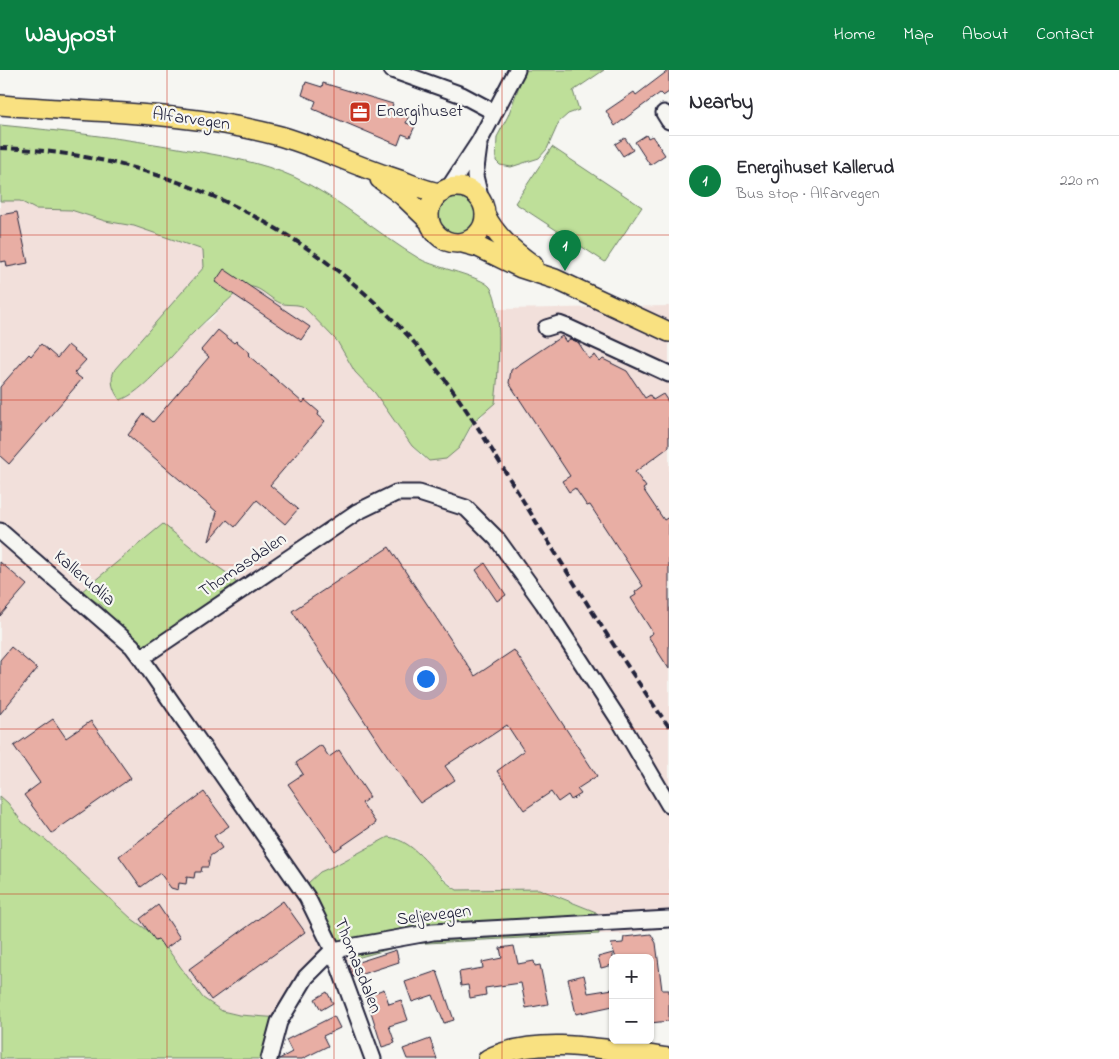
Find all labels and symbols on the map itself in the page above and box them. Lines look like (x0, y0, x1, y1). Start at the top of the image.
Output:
place label: Energihuset (376, 99, 463, 126)
office icon: Energihuset (348, 100, 372, 124)
street label: Alfarvegen (150, 102, 232, 139)
pin: 1 (549, 230, 581, 271)
street label: Thomasdalen (194, 527, 292, 605)
street label: Kallerudlia (47, 545, 121, 613)
your location (413, 666, 439, 692)
street label: Seljevegen (395, 899, 473, 934)
street label: Thomasdalen (326, 914, 388, 1018)

